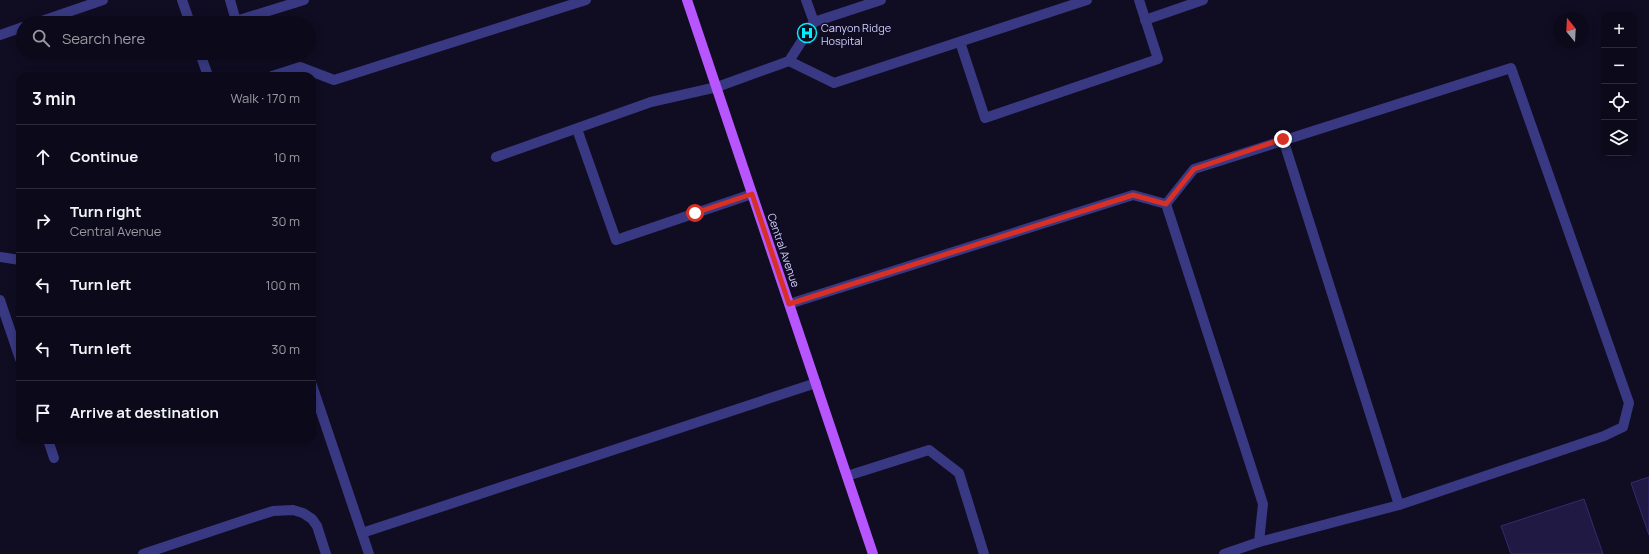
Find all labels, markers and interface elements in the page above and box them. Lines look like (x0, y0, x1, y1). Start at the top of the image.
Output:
north arrow (1553, 12, 1589, 48)
map controls (1601, 12, 1637, 156)
button: + (1601, 12, 1637, 48)
search box (16, 16, 316, 60)
place label: Canyon Ridge Hospital (821, 20, 892, 48)
hospital icon: Canyon Ridge Hospital (796, 22, 818, 44)
icon: search (30, 27, 52, 49)
text: Search here (62, 28, 145, 49)
button: − (1601, 48, 1637, 84)
button: locate (1601, 84, 1637, 120)
text: 3 min (32, 87, 76, 110)
text: Walk · 170 m (230, 89, 300, 107)
button: layers (1601, 120, 1637, 156)
route end (1274, 130, 1292, 148)
icon: ahead (32, 146, 54, 168)
text: Continue (70, 146, 138, 167)
text: 10 m (273, 148, 300, 166)
text: Turn right (70, 201, 141, 222)
route start (686, 204, 704, 222)
icon: right (32, 210, 54, 232)
street label: Central Avenue (764, 211, 804, 290)
text: 30 m (271, 212, 300, 230)
text: Central Avenue (70, 222, 161, 240)
icon: left (32, 274, 54, 296)
text: Turn left (70, 274, 132, 295)
text: 100 m (265, 276, 300, 294)
icon: left (32, 338, 54, 360)
text: Turn left (70, 338, 132, 359)
text: 30 m (271, 340, 300, 358)
icon: arrive (32, 402, 54, 424)
text: Arrive at destination (70, 402, 219, 423)

